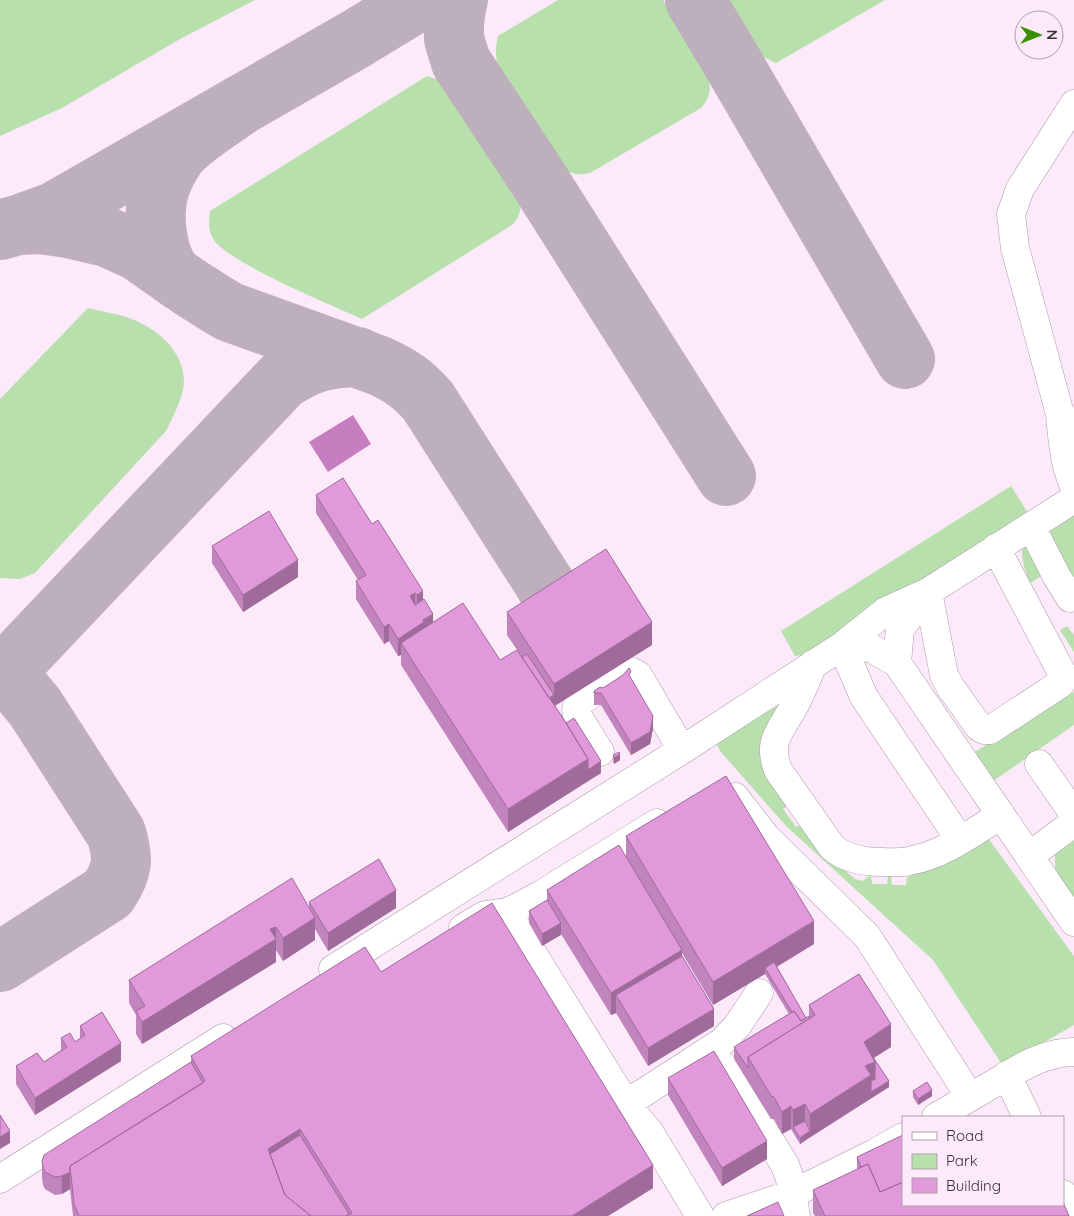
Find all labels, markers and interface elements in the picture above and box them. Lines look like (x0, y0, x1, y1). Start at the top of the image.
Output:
north arrow (1014, 10, 1064, 60)
text: N (1043, 30, 1061, 40)
legend (902, 1116, 1064, 1206)
text: Road (946, 1126, 983, 1145)
text: Park (946, 1151, 978, 1170)
text: Building (946, 1176, 1001, 1195)

